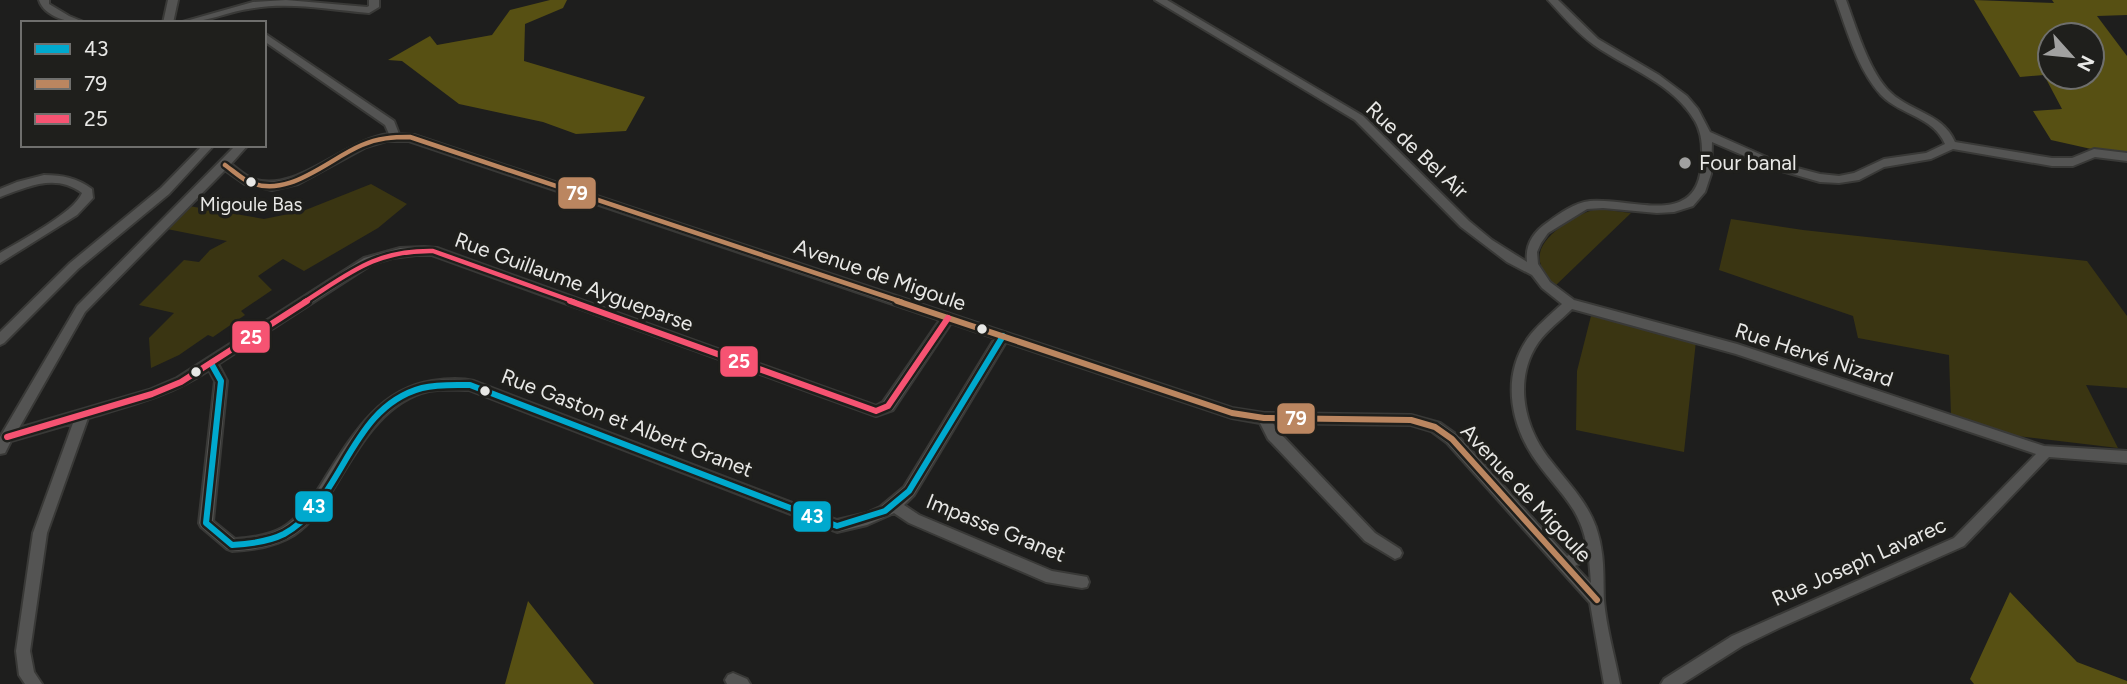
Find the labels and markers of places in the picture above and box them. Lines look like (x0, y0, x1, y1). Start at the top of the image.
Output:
place label: Four banal (1699, 150, 1797, 175)
marker: Four banal (1677, 155, 1693, 171)
marker: Migoule Bas (244, 175, 258, 189)
place label: Migoule Bas (200, 193, 302, 216)
unlabelled marker (975, 322, 989, 336)
unlabelled marker (189, 365, 203, 379)
unlabelled marker (478, 384, 492, 398)

